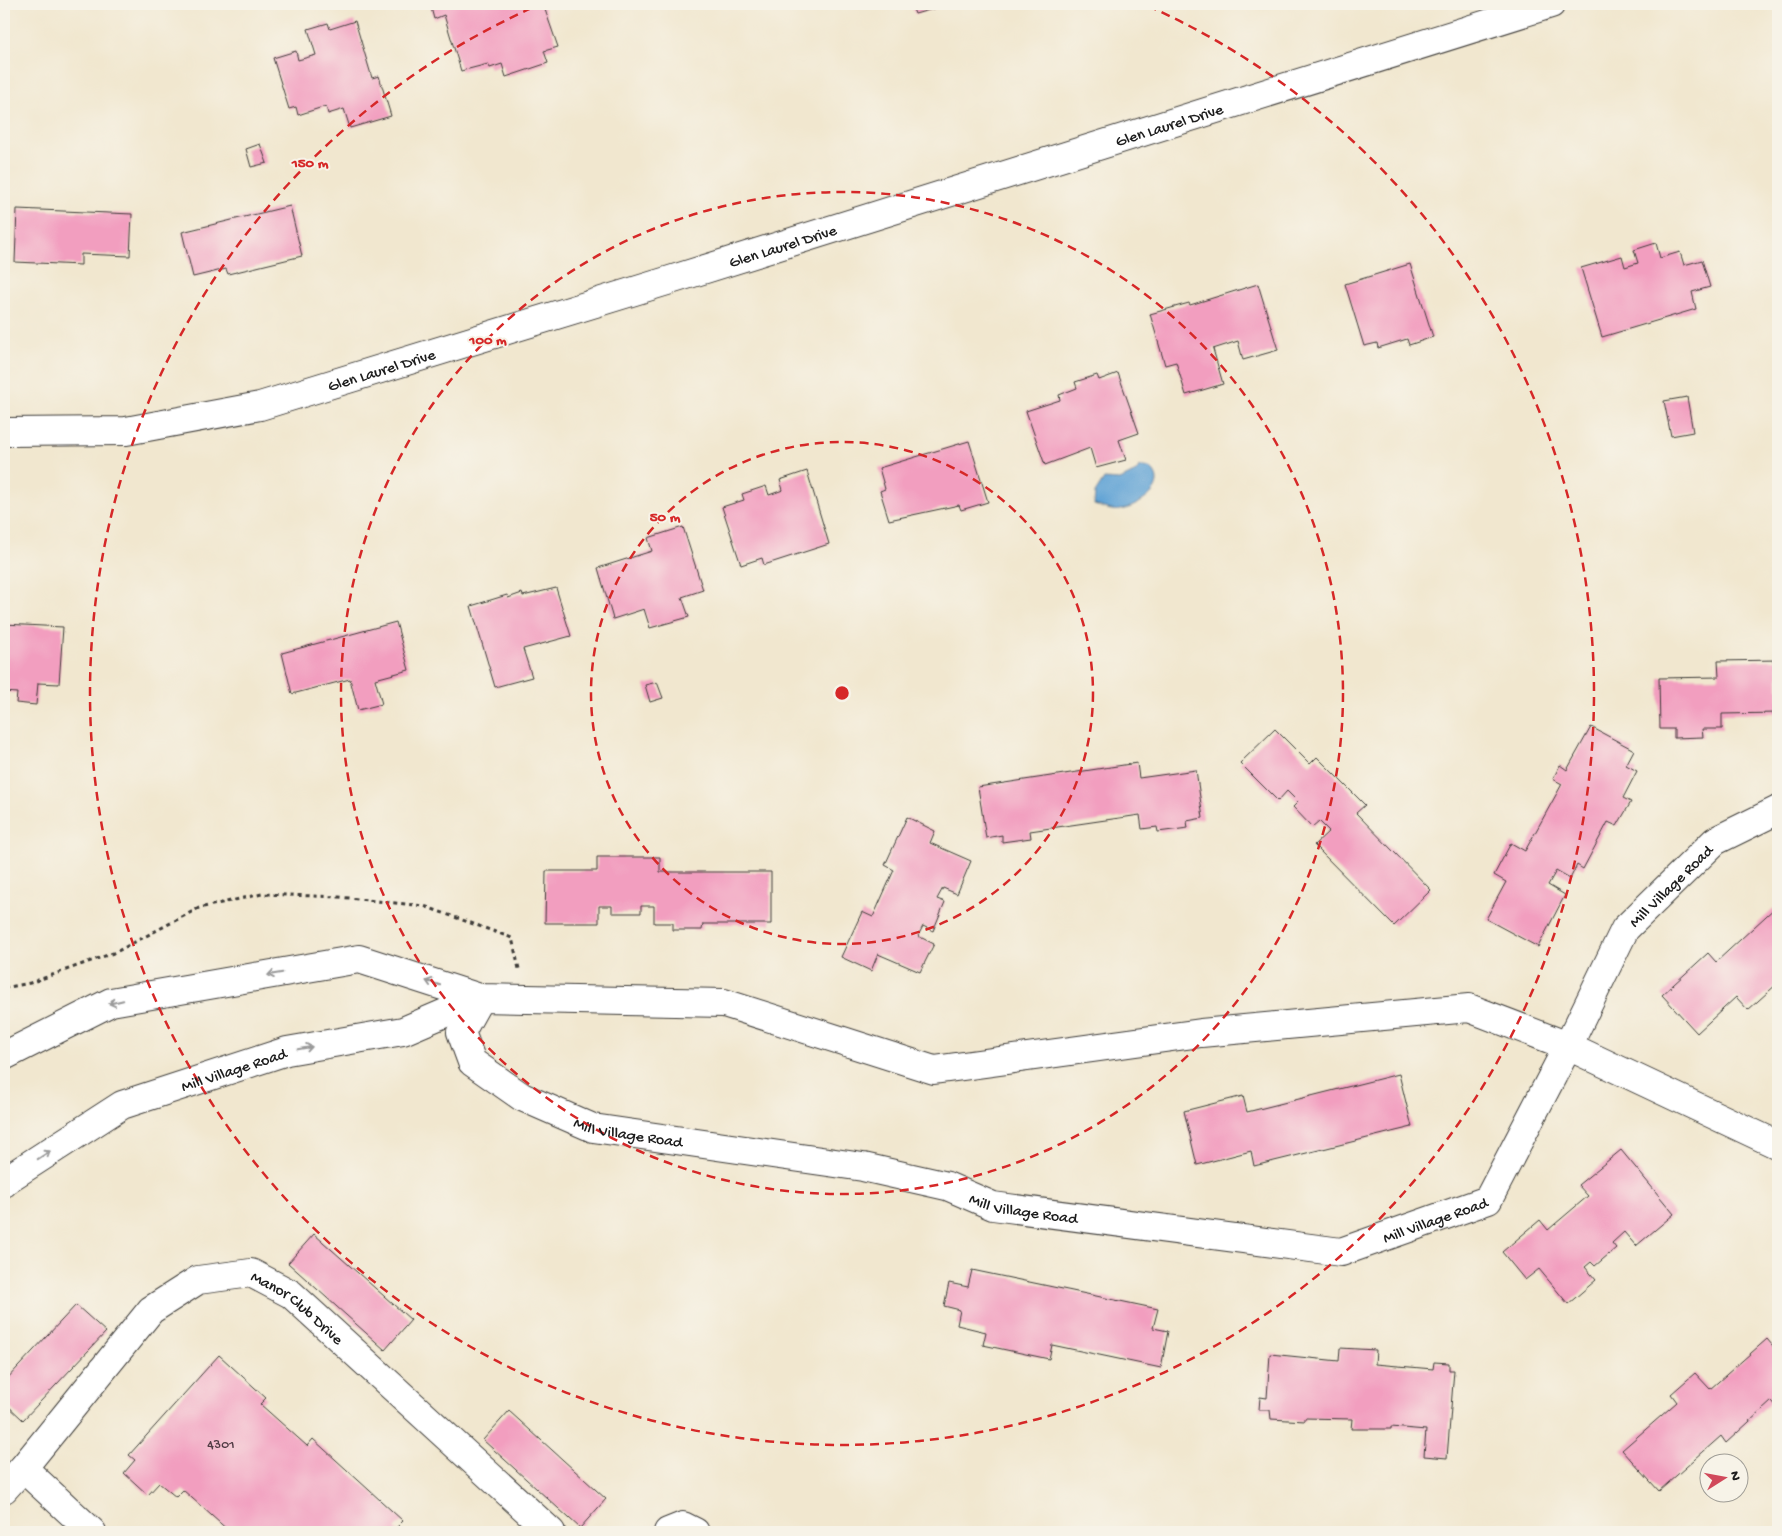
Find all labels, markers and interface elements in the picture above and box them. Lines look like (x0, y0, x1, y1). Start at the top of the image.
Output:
street label: Glen Laurel Drive (1114, 101, 1227, 153)
text: 150 m (291, 155, 329, 173)
street label: Glen Laurel Drive (727, 222, 840, 274)
text: 100 m (468, 332, 507, 350)
street label: Glen Laurel Drive (326, 346, 439, 398)
text: 50 m (650, 509, 681, 527)
centre of rings (833, 684, 851, 702)
street label: Mill Village Road (1626, 841, 1719, 933)
one-way arrow (268, 969, 284, 979)
one-way arrow (426, 978, 441, 987)
one-way arrow (108, 998, 124, 1007)
one-way arrow (297, 1042, 313, 1052)
street label: Mill Village Road (179, 1045, 291, 1098)
street label: Mill Village Road (570, 1115, 685, 1154)
one-way arrow (36, 1150, 50, 1160)
street label: Mill Village Road (965, 1191, 1080, 1230)
street label: Mill Village Road (1381, 1194, 1492, 1249)
street label: Manor Club Drive (247, 1269, 347, 1351)
house number: 4301 (207, 1437, 235, 1454)
north arrow (1700, 1454, 1750, 1504)
text: N (1725, 1470, 1744, 1482)

